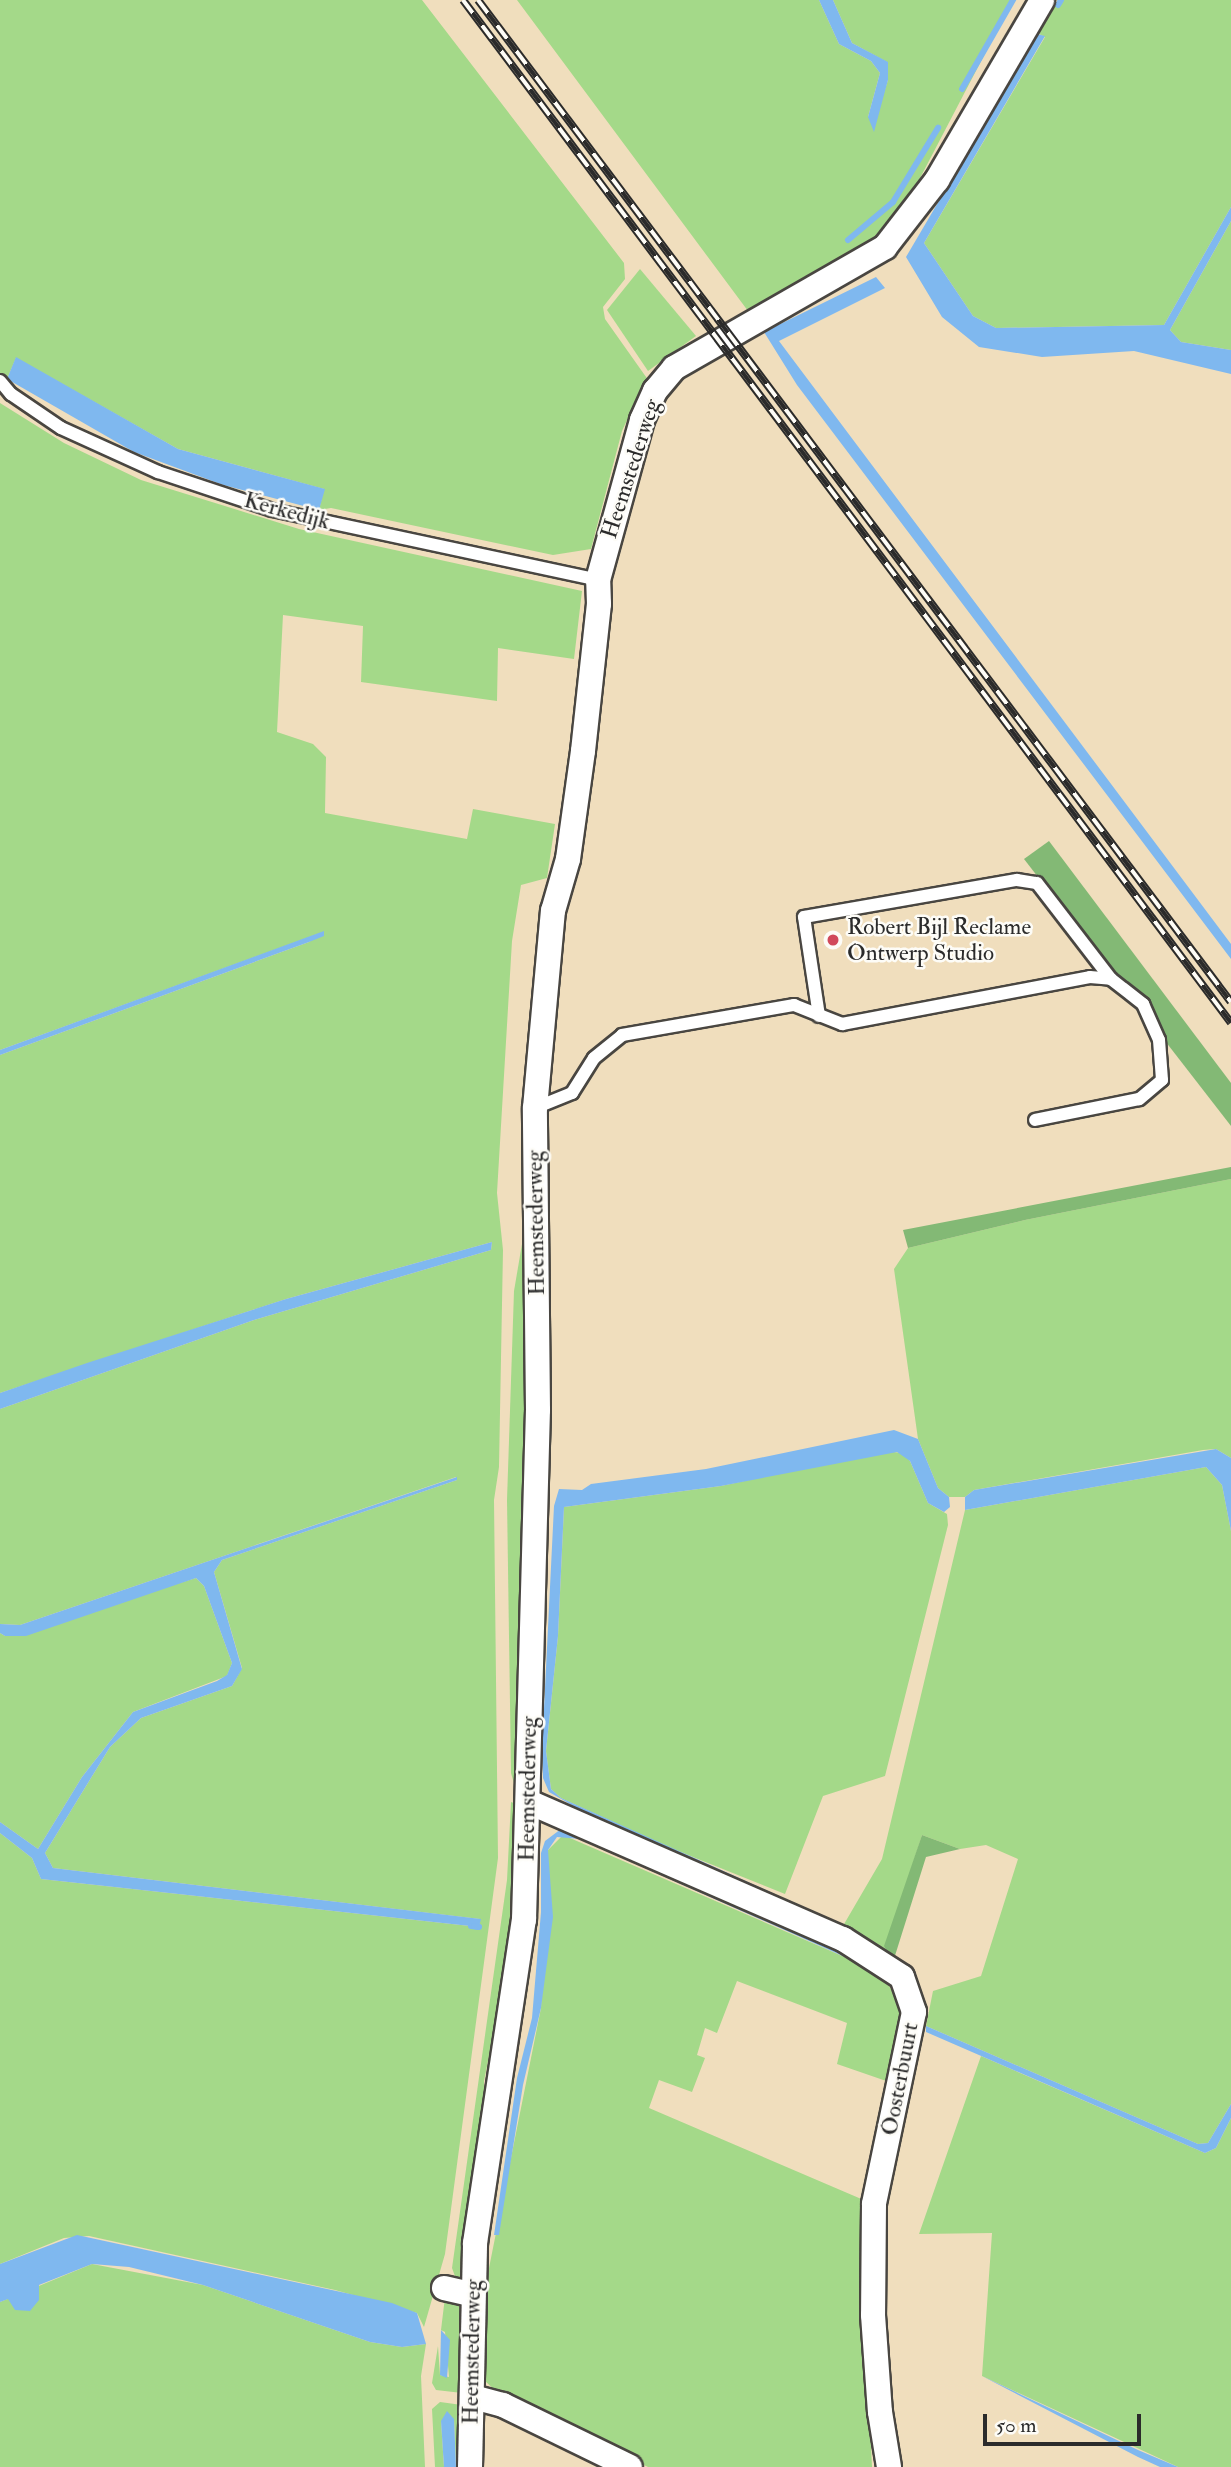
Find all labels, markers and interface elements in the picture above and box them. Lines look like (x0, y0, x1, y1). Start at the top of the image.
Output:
street label: Heemstederweg (595, 396, 667, 542)
street label: Kerkedijk (241, 486, 333, 536)
place label: Robert Bijl Reclame Ontwerp Studio (847, 913, 1031, 967)
marker: Robert Bijl Reclame Ontwerp Studio (825, 932, 841, 948)
street label: Heemstederweg (521, 1150, 551, 1296)
street label: Heemstederweg (513, 1716, 543, 1862)
street label: Oosterbuurt (876, 2020, 924, 2138)
street label: Heemstederweg (457, 2279, 487, 2425)
scale bar (986, 2400, 1144, 2444)
text: 50 m (996, 2412, 1037, 2439)

